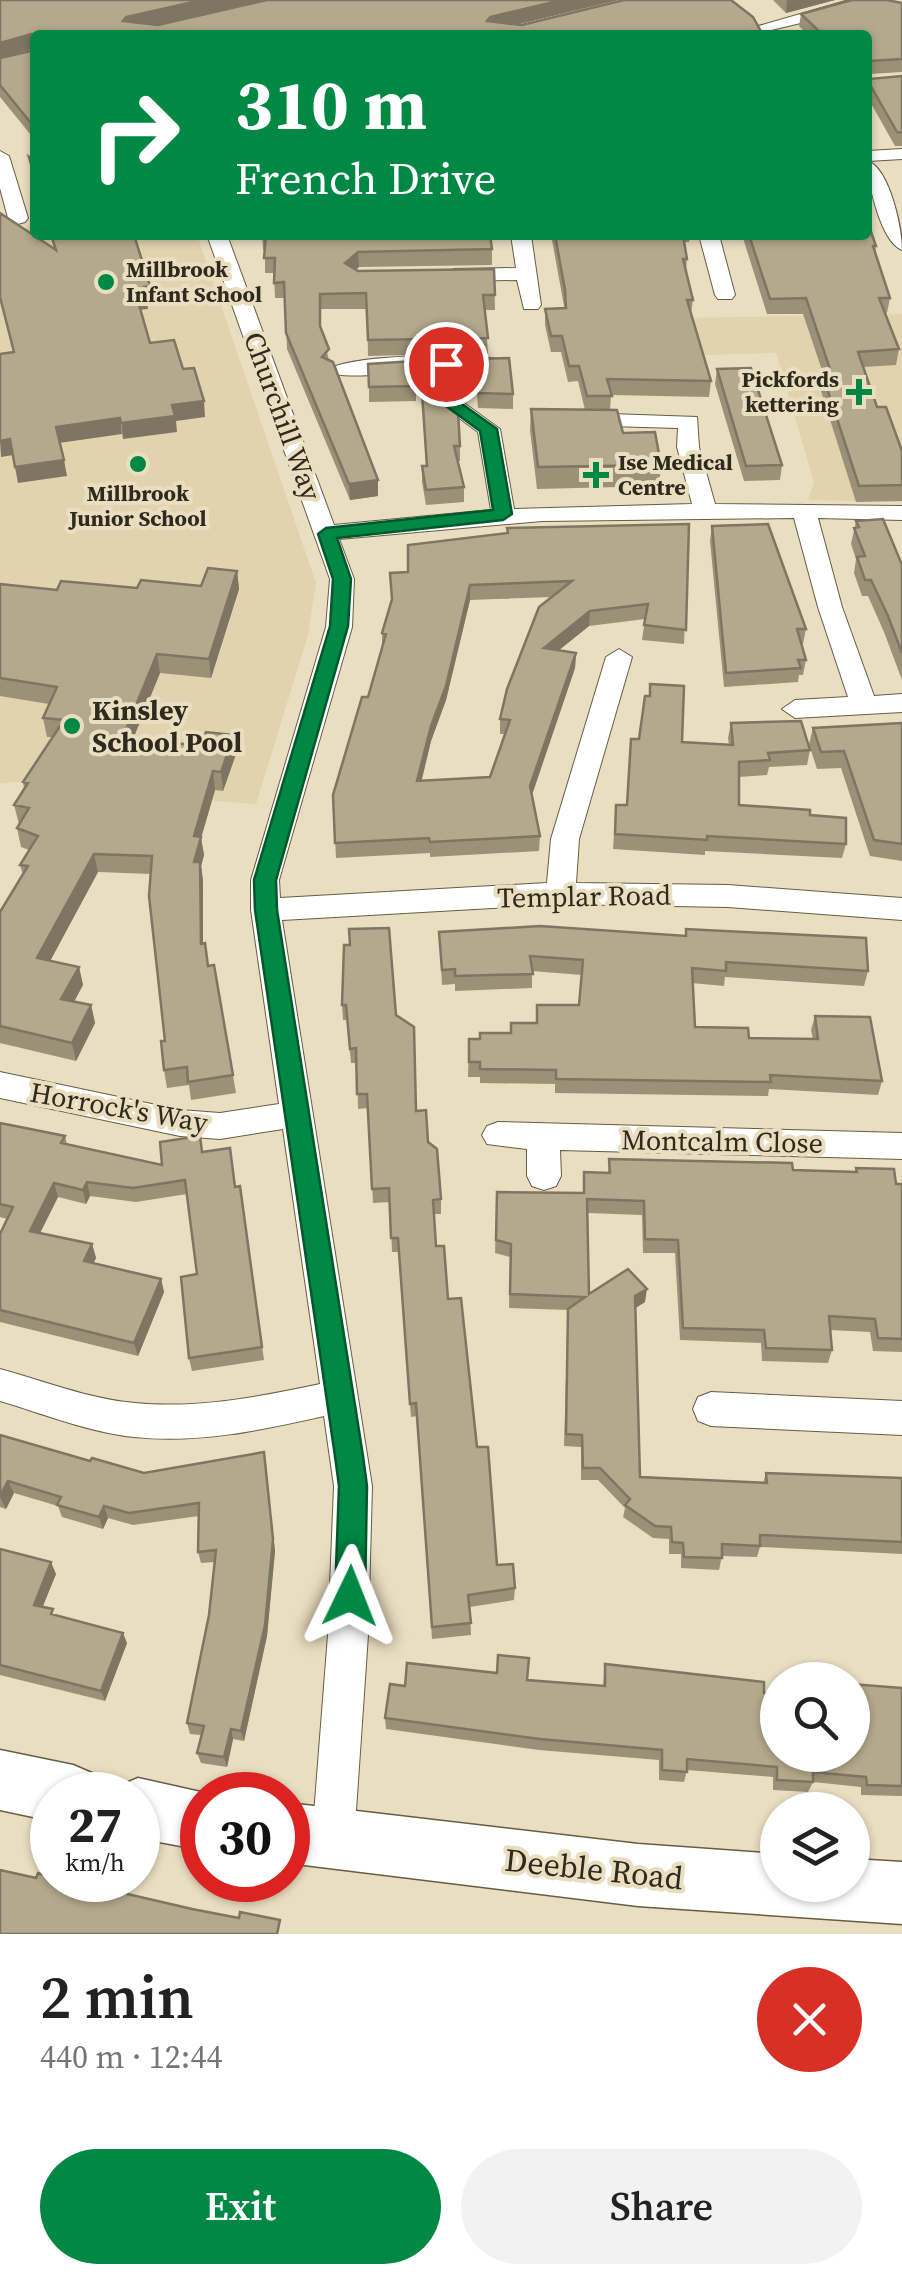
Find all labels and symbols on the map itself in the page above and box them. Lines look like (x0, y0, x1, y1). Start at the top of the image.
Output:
place label: Millbrook Infant School (126, 254, 262, 309)
marker: Millbrook Infant School (95, 271, 117, 293)
pin (404, 322, 489, 407)
street label: Churchill Way (235, 327, 331, 506)
place label: Pickfords kettering (742, 364, 839, 419)
marker: Pickfords kettering (848, 381, 870, 403)
place label: Ise Medical Centre (618, 447, 733, 502)
marker: Millbrook Junior School (127, 453, 149, 475)
marker: Ise Medical Centre (583, 462, 609, 488)
place label: Millbrook Junior School (67, 478, 207, 533)
place label: Kinsley School Pool (92, 691, 242, 761)
marker: Kinsley School Pool (61, 715, 83, 737)
street label: Templar Road (497, 875, 671, 917)
street label: Horrock's Way (27, 1073, 211, 1141)
street label: Montcalm Close (621, 1120, 823, 1162)
position arrow (298, 1544, 402, 1648)
speed limit sign: 30 (180, 1772, 310, 1902)
street label: Deeble Road (503, 1838, 685, 1900)

